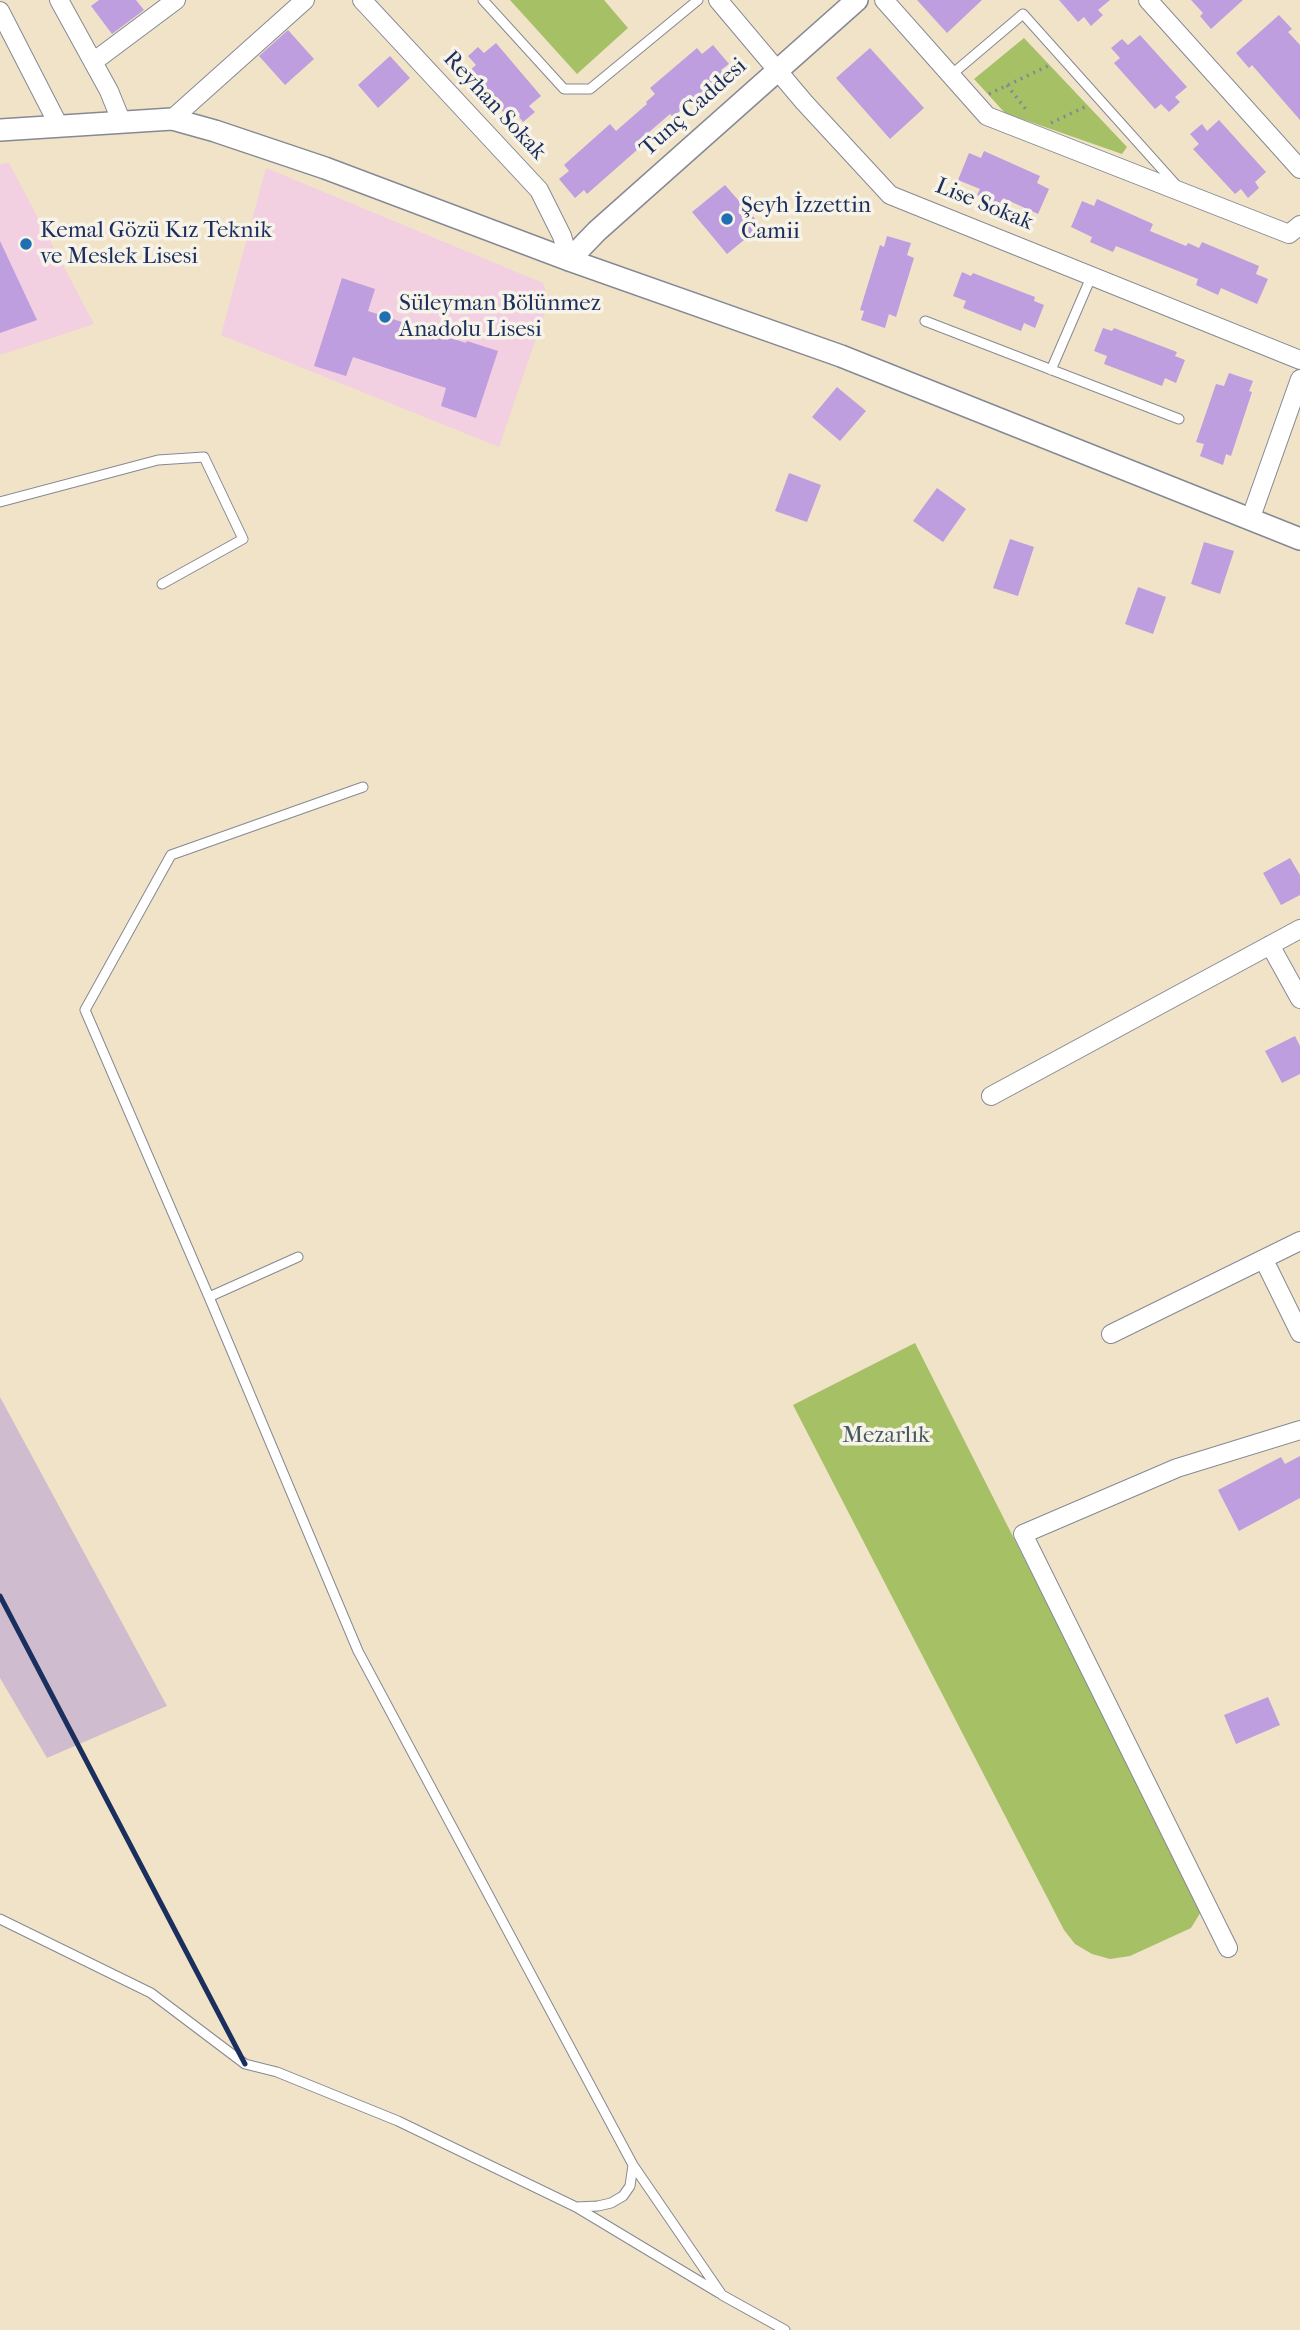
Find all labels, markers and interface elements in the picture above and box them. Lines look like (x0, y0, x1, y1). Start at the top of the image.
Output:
street label: Reyhan Sokak (436, 46, 552, 166)
street label: Tunç Caddesi (635, 53, 753, 163)
street label: Lise Sokak (931, 173, 1037, 237)
place label: Şeyh İzzettin Camii (741, 192, 871, 246)
marker: Şeyh İzzettin Camii (719, 211, 735, 227)
place label: Kemal Gözü Kız Teknik ve Meslek Lisesi (40, 217, 272, 271)
marker: Kemal Gözü Kız Teknik ve Meslek Lisesi (18, 236, 34, 252)
place label: Süleyman Bölünmez Anadolu Lisesi (399, 290, 601, 344)
marker: Süleyman Bölünmez Anadolu Lisesi (377, 309, 393, 325)
park label: Mezarlık (842, 1422, 930, 1450)

